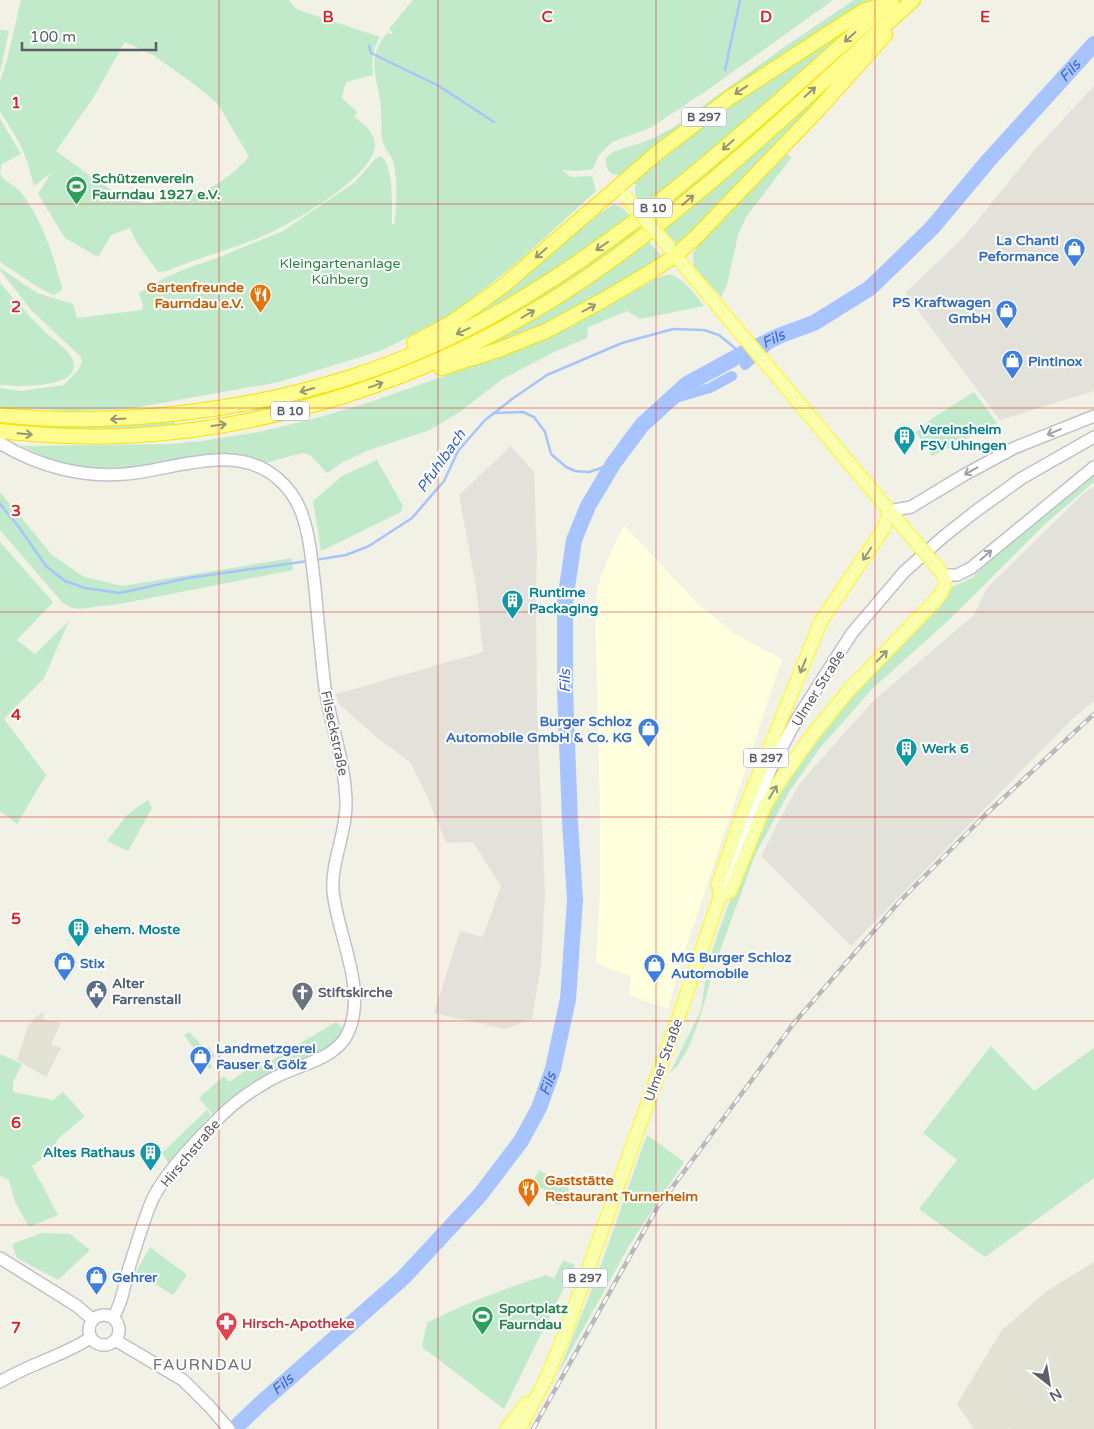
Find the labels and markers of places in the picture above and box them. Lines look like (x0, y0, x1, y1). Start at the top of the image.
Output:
place label: Schützenverein Faurndau 1927 e.V. (92, 170, 220, 203)
sports icon: Schützenverein Faurndau 1927 e.V. (64, 174, 88, 205)
place label: La Chanti Peformance (978, 232, 1059, 265)
shop icon: La Chanti Peformance (1063, 236, 1087, 267)
place label: Gartenfreunde Faurndau e.V. (146, 279, 244, 312)
restaurant icon: Gartenfreunde Faurndau e.V. (248, 283, 272, 314)
place label: PS Kraftwagen GmbH (892, 294, 991, 327)
shop icon: PS Kraftwagen GmbH (995, 298, 1019, 329)
shop icon: Pintinox (1000, 349, 1024, 380)
place label: Pintinox (1028, 353, 1083, 370)
place label: Vereinsheim FSV Uhingen (920, 421, 1007, 454)
building icon: Vereinsheim FSV Uhingen (892, 425, 916, 456)
place label: Runtime Packaging (529, 584, 599, 617)
building icon: Runtime Packaging (501, 588, 525, 619)
place label: Burger Schloz Automobile GmbH & Co. KG (446, 713, 632, 746)
shop icon: Burger Schloz Automobile GmbH & Co. KG (636, 717, 660, 748)
building icon: Werk 6 (894, 736, 918, 767)
place label: Werk 6 (922, 740, 969, 757)
building icon: ehem. Moste (66, 917, 90, 948)
place label: ehem. Moste (94, 921, 180, 938)
place label: MG Burger Schloz Automobile (671, 949, 791, 982)
shop icon: Stix (52, 951, 76, 982)
shop icon: MG Burger Schloz Automobile (643, 953, 667, 984)
place label: Stix (80, 955, 105, 972)
place label: Alter Farrenstall (112, 975, 181, 1008)
public building icon: Alter Farrenstall (84, 979, 108, 1010)
church icon: Stiftskirche (290, 980, 314, 1011)
place label: Stiftskirche (318, 984, 393, 1001)
place label: Landmetzgerei Fauser & Gölz (216, 1040, 316, 1073)
shop icon: Landmetzgerei Fauser & Gölz (188, 1044, 212, 1075)
building icon: Altes Rathaus (139, 1140, 163, 1171)
place label: Altes Rathaus (43, 1144, 135, 1161)
place label: Gaststätte Restaurant Turnerheim (545, 1172, 698, 1205)
restaurant icon: Gaststätte Restaurant Turnerheim (517, 1176, 541, 1207)
shop icon: Gehrer (84, 1265, 108, 1296)
place label: Gehrer (112, 1269, 158, 1286)
place label: Sportplatz Faurndau (499, 1300, 568, 1333)
sports icon: Sportplatz Faurndau (471, 1304, 495, 1335)
pharmacy icon: Hirsch-Apotheke (214, 1311, 238, 1342)
place label: Hirsch-Apotheke (242, 1315, 354, 1332)

